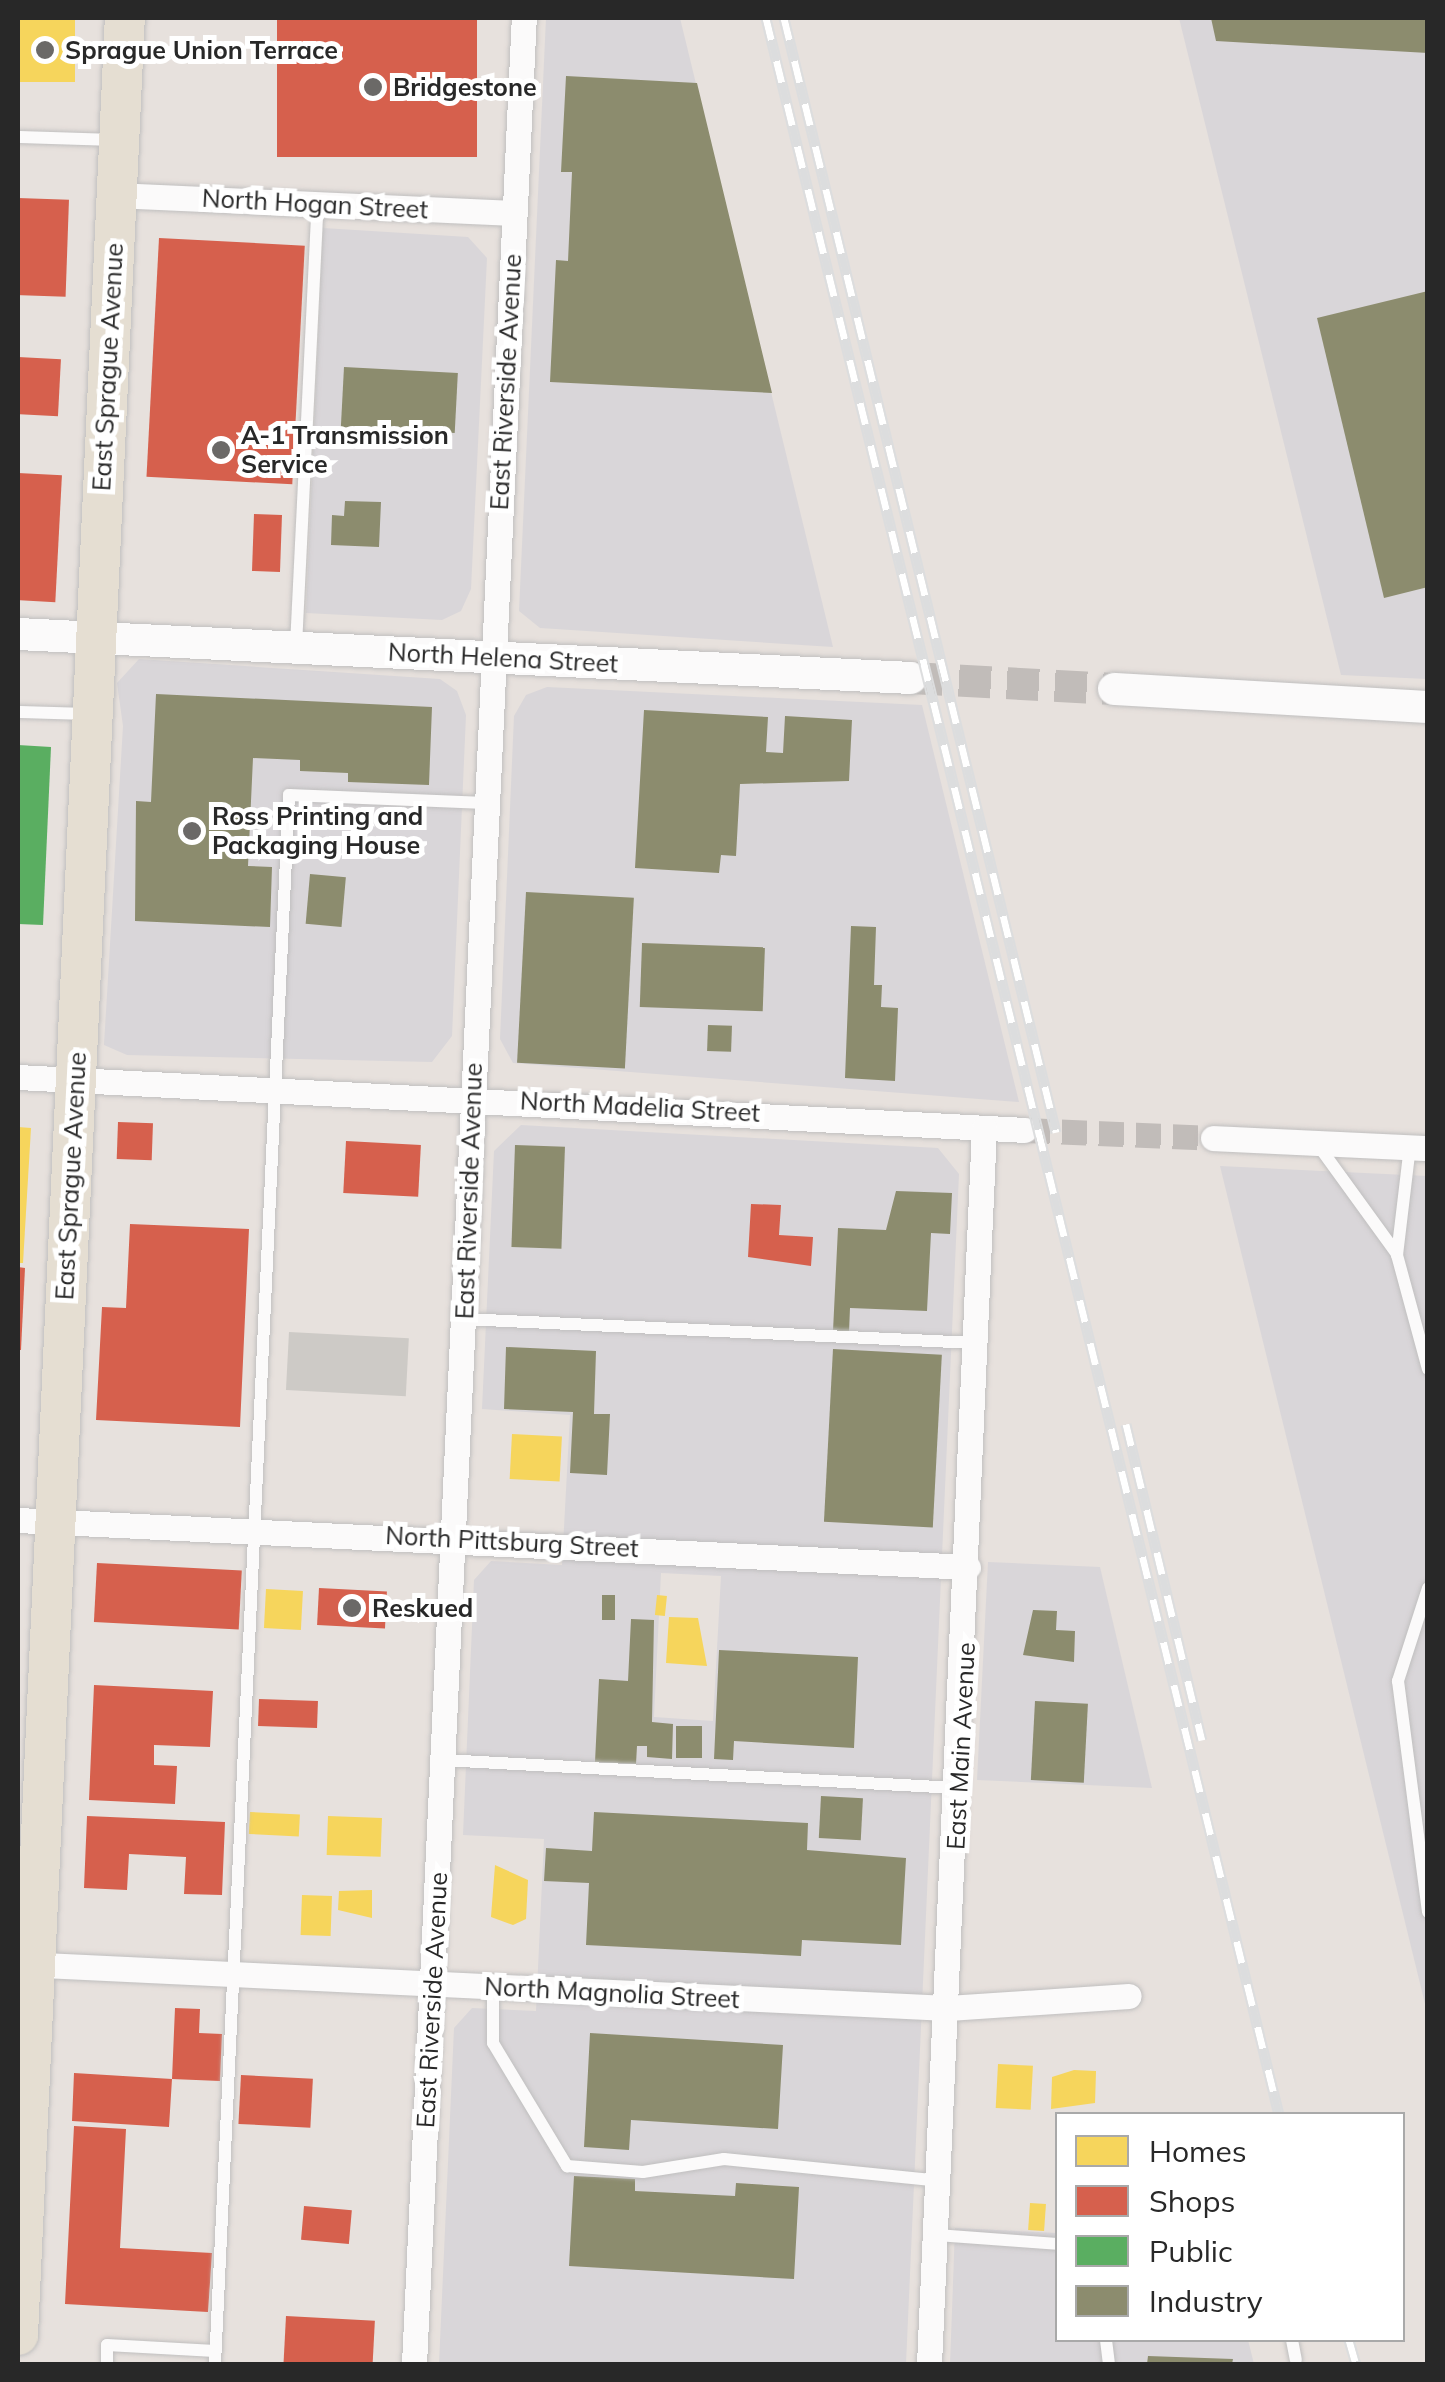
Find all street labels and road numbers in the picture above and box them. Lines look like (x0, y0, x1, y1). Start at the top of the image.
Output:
street label: North Hogan Street (201, 183, 429, 225)
street label: East Sprague Avenue (87, 242, 129, 492)
street label: East Riverside Avenue (484, 253, 528, 511)
street label: North Helena Street (387, 637, 619, 679)
street label: East Sprague Avenue (50, 1051, 92, 1301)
street label: East Riverside Avenue (450, 1062, 488, 1320)
street label: North Madelia Street (519, 1086, 761, 1128)
street label: North Pittsburg Street (385, 1520, 639, 1564)
street label: East Main Avenue (941, 1642, 981, 1850)
street label: East Riverside Avenue (410, 1871, 454, 2129)
street label: North Magnolia Street (484, 1971, 740, 2015)

